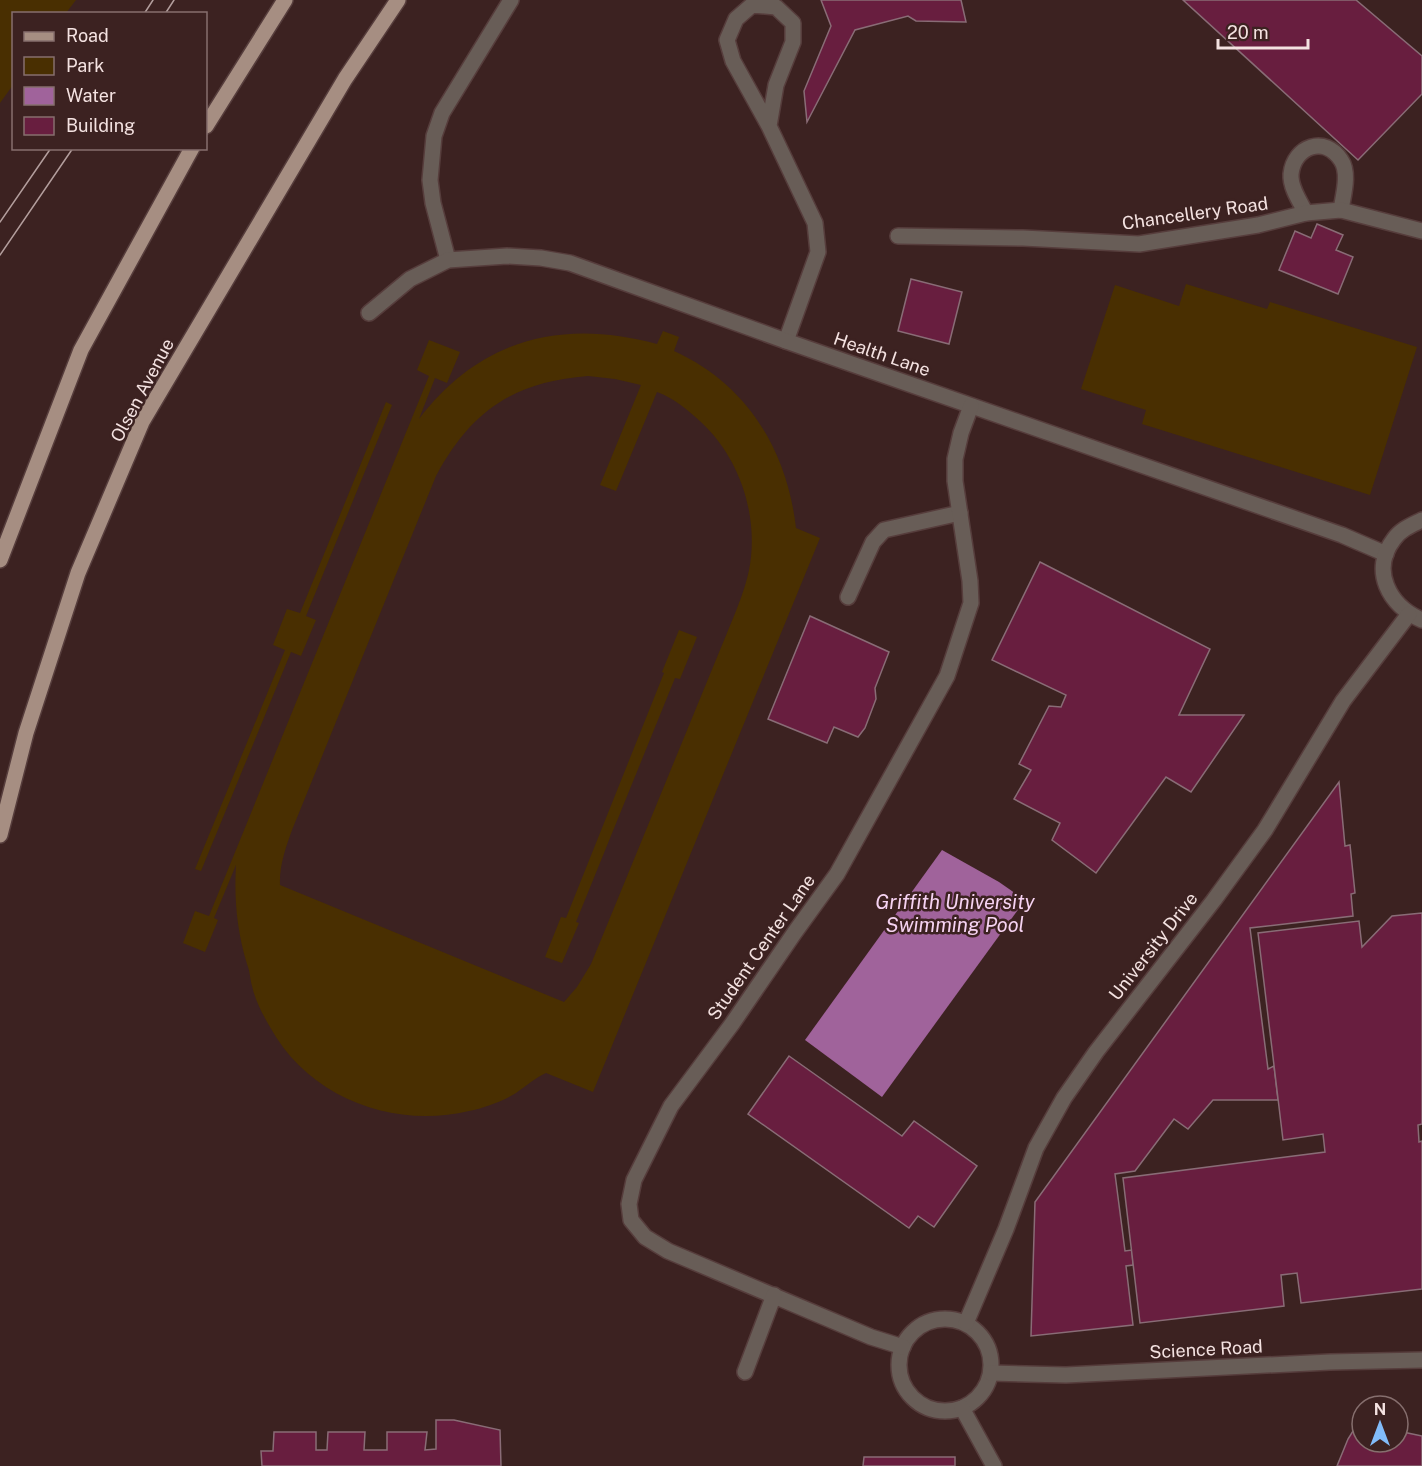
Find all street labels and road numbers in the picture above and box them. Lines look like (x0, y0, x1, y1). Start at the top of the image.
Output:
street label: Chancellery Road (1121, 192, 1269, 234)
street label: Health Lane (831, 328, 933, 380)
street label: Olsen Avenue (106, 335, 178, 445)
street label: Student Center Lane (703, 870, 819, 1024)
street label: University Drive (1104, 888, 1202, 1004)
street label: Science Road (1149, 1336, 1263, 1362)

